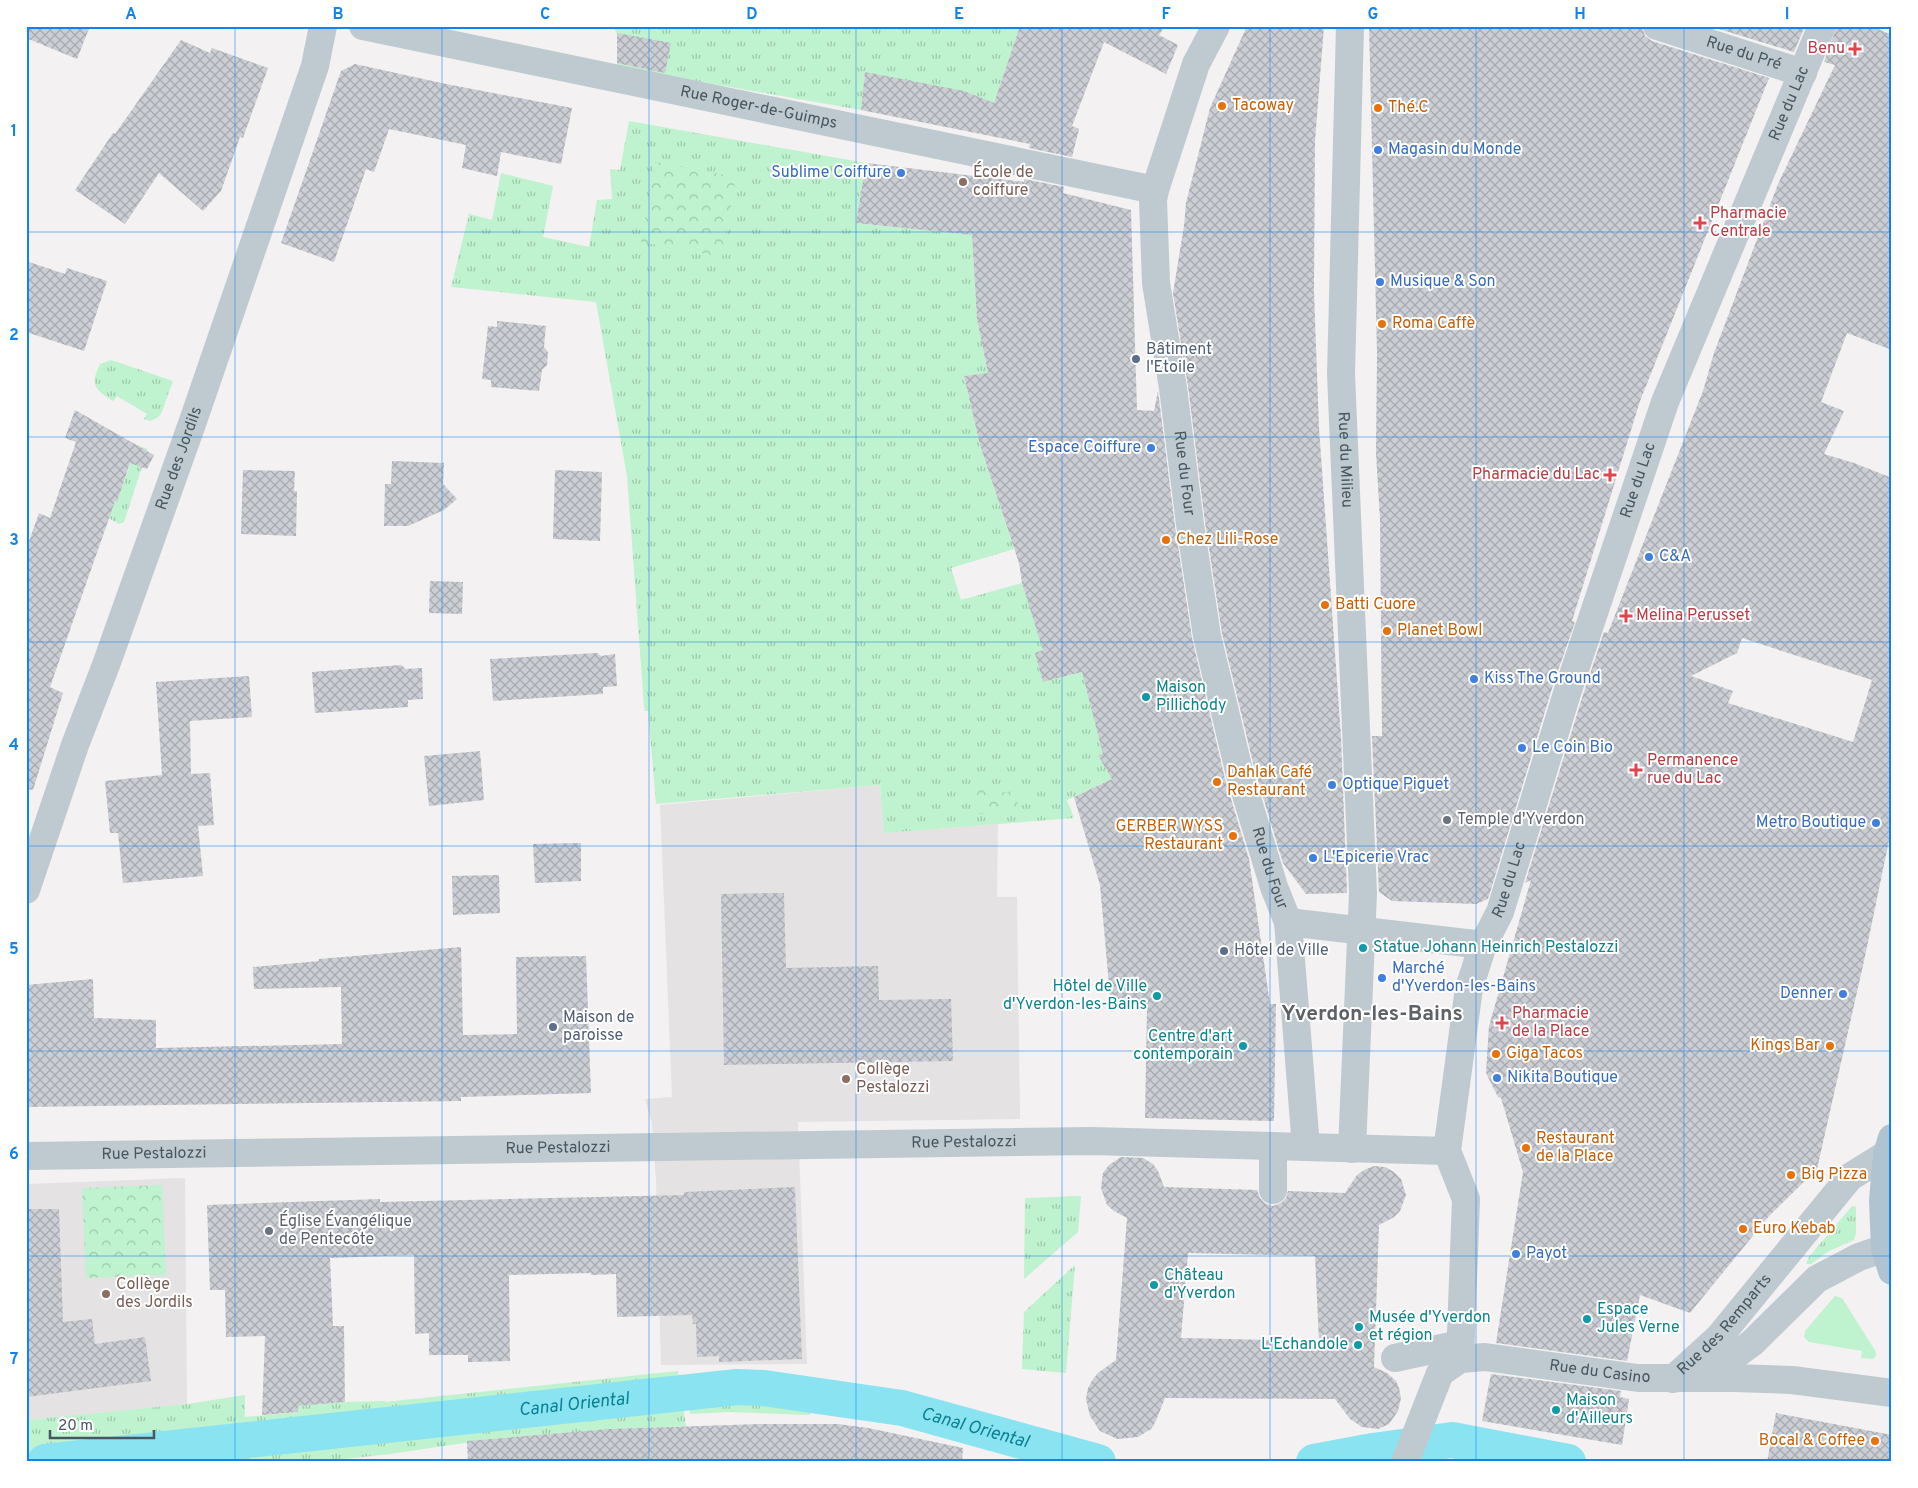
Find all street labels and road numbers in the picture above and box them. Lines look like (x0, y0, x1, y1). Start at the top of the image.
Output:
street label: Rue du Pré (1703, 32, 1784, 75)
street label: Rue du Lac (1765, 63, 1814, 144)
street label: Rue Roger-de-Guimps (678, 82, 839, 134)
street label: Rue des Jordils (152, 404, 207, 513)
street label: Rue du Milieu (1333, 411, 1357, 508)
street label: Rue du Four (1168, 430, 1199, 517)
street label: Rue du Lac (1617, 440, 1661, 521)
street label: Rue du Four (1246, 825, 1292, 912)
street label: Rue du Lac (1488, 839, 1531, 922)
street label: Rue Pestalozzi (911, 1132, 1017, 1154)
street label: Rue Pestalozzi (505, 1138, 611, 1159)
street label: Rue Pestalozzi (101, 1143, 207, 1165)
street label: Rue des Remparts (1673, 1270, 1776, 1380)
street label: Rue du Casino (1548, 1356, 1651, 1388)

